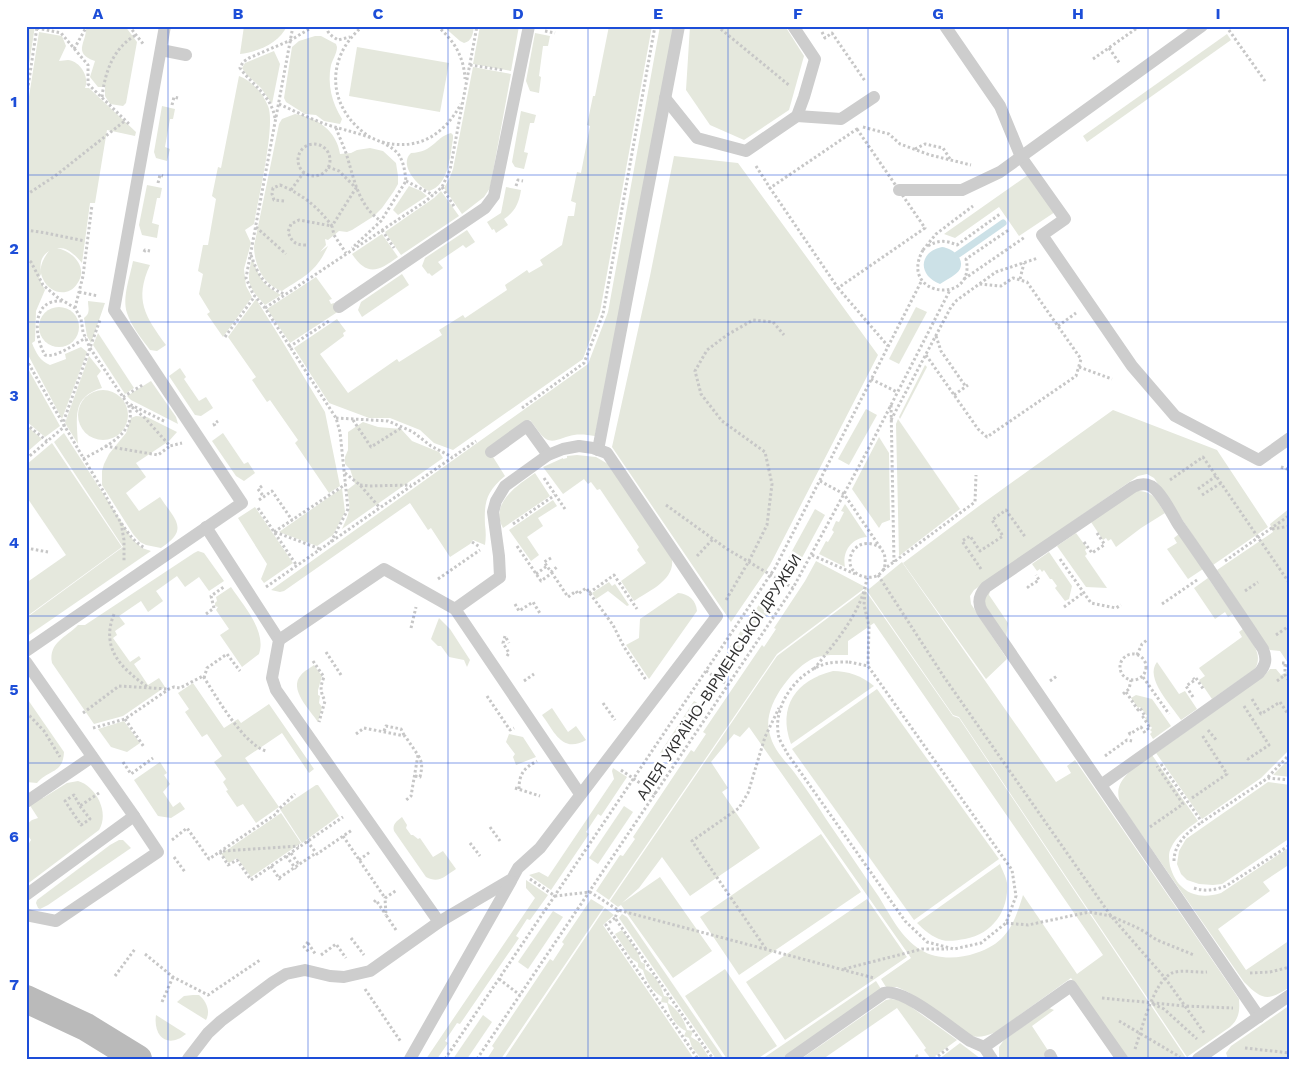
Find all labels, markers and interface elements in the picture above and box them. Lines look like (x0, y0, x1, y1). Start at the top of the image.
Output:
text: A (93, 4, 104, 23)
text: B (233, 4, 244, 23)
text: C (373, 4, 384, 23)
text: D (512, 4, 524, 23)
text: E (653, 4, 663, 23)
text: F (793, 4, 803, 23)
text: G (932, 4, 944, 23)
text: H (1072, 4, 1084, 23)
text: I (1215, 4, 1221, 23)
text: 1 (11, 92, 17, 111)
text: 2 (9, 239, 19, 258)
text: 3 (9, 386, 19, 405)
text: 4 (9, 533, 19, 552)
street label: АЛЕЯ УКРАЇНО-ВІРМЕНСЬКОЇ ДРУЖБИ (633, 551, 805, 803)
text: 5 (9, 680, 19, 699)
text: 6 (9, 827, 19, 846)
text: 7 (9, 975, 19, 994)

